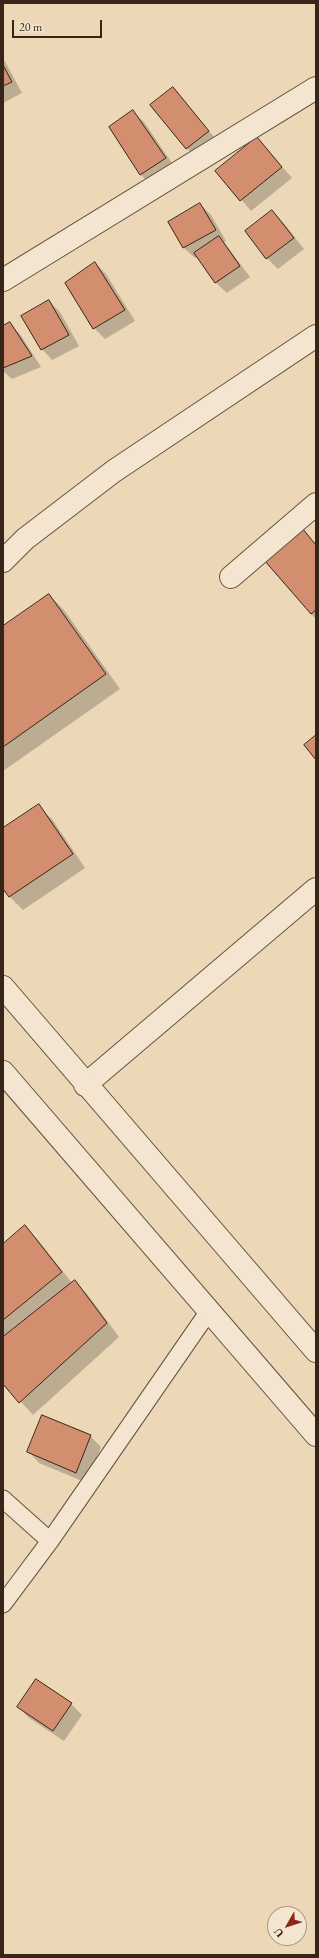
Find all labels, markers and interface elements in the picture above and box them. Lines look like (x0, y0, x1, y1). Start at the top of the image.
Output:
scale bar (14, 12, 104, 38)
text: 20 m (19, 19, 42, 35)
north arrow (267, 1906, 307, 1946)
text: U (270, 1925, 286, 1941)

